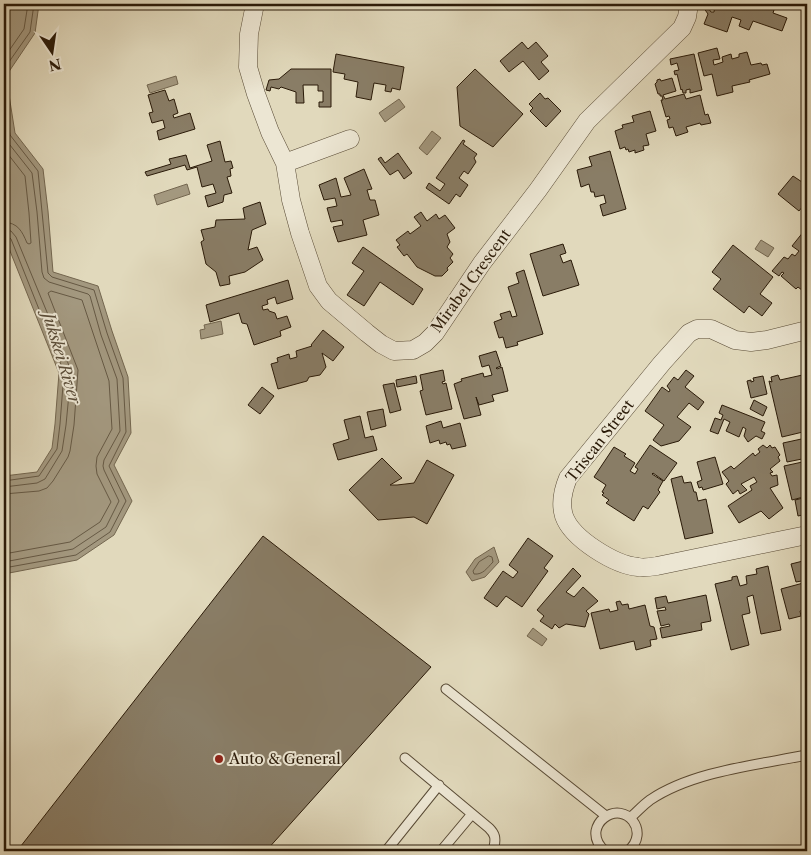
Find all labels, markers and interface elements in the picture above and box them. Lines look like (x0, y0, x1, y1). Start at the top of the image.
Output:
north arrow (28, 28, 78, 78)
text: N (47, 55, 63, 75)
street label: Mirabel Crescent (427, 225, 515, 336)
water label: Jukskei River (37, 305, 86, 408)
street label: Triscan Street (562, 395, 638, 486)
place label: Auto & General (228, 749, 341, 768)
marker: Auto & General (213, 753, 225, 765)

